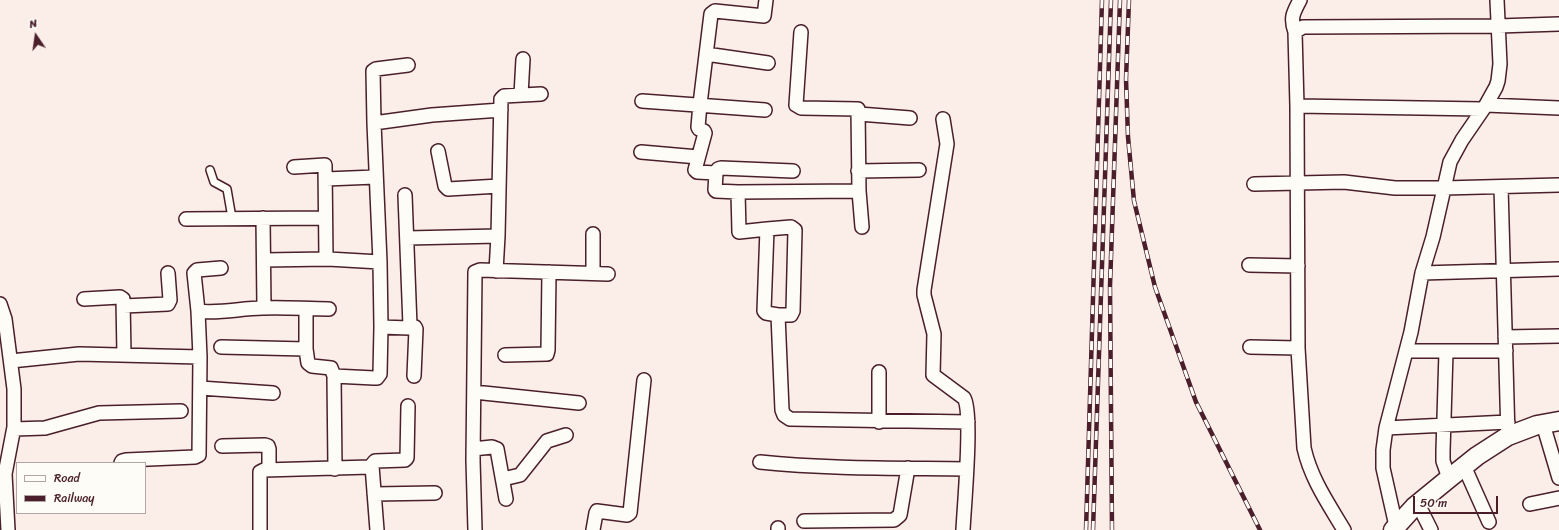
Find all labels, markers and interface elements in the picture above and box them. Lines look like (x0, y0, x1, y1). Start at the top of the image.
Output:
text: N (27, 14, 39, 34)
north arrow (16, 16, 56, 56)
legend (16, 462, 146, 514)
text: Road (54, 467, 80, 489)
text: Railway (54, 487, 95, 509)
scale bar (1415, 488, 1500, 514)
text: 50 m (1420, 492, 1447, 514)

